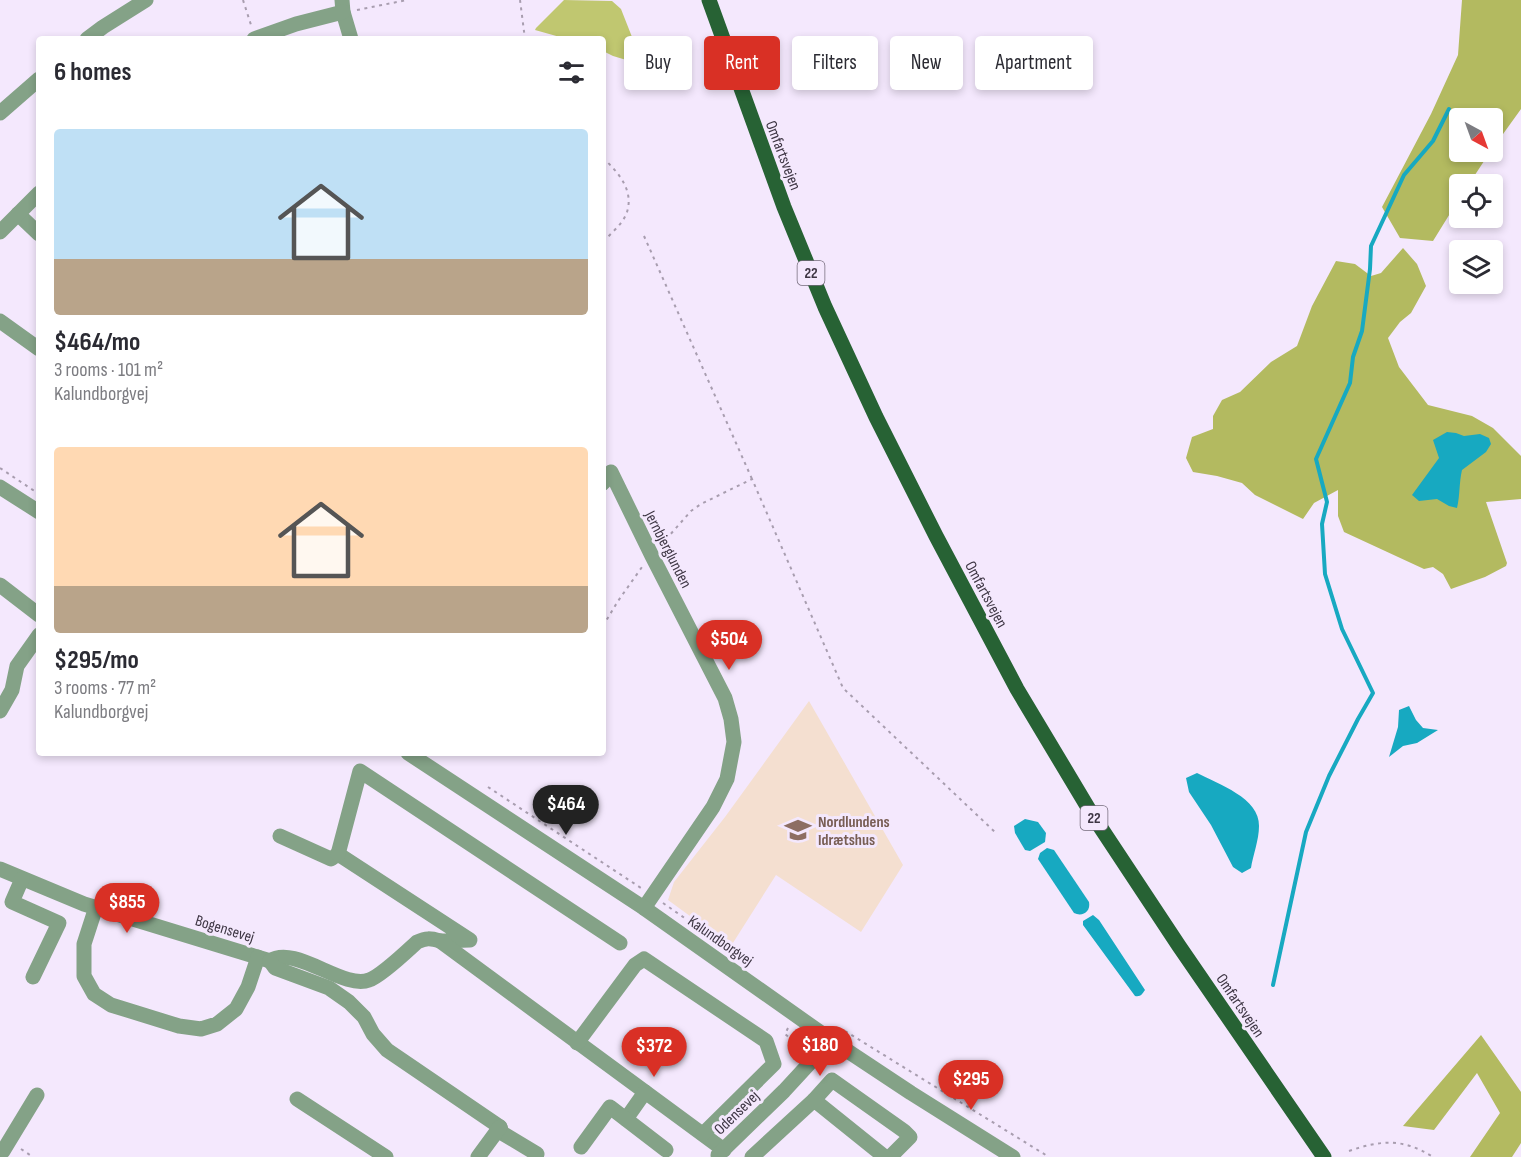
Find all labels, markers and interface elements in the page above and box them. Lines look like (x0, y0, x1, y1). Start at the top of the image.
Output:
chip: Buy (624, 36, 692, 90)
chip: Rent (704, 36, 780, 90)
chip: Filters (792, 36, 878, 90)
chip: New (890, 36, 963, 90)
chip: Apartment (975, 36, 1093, 90)
icon: filters (555, 56, 588, 89)
text: 6 homes (54, 57, 132, 88)
north arrow (1449, 108, 1503, 162)
map controls (1449, 108, 1503, 294)
street label: Omfartsvejen (761, 118, 804, 193)
icon: home (267, 168, 375, 276)
button: locate (1449, 174, 1503, 228)
button: layers (1449, 240, 1503, 294)
road number: 22 (798, 261, 824, 285)
text: $464/mo (54, 327, 140, 358)
text: 3 rooms · 101 m² (54, 358, 163, 382)
text: Kalundborgvej (54, 382, 148, 406)
icon: home (267, 486, 375, 594)
street label: Jernbjerglunden (640, 507, 695, 591)
street label: Omfartsvejen (960, 558, 1011, 631)
pin: $504 (693, 620, 765, 671)
text: $504 (710, 627, 748, 651)
text: $295/mo (54, 645, 139, 676)
text: 3 rooms · 77 m² (54, 676, 156, 700)
text: Kalundborgvej (54, 700, 148, 724)
pin: $464 (530, 785, 602, 836)
text: $464 (547, 792, 585, 816)
road number: 22 (1080, 806, 1108, 830)
place label: Nordlundens Idrætshus (818, 813, 890, 850)
school or university icon: Nordlundens Idrætshus (783, 815, 813, 845)
pin: $855 (91, 883, 163, 934)
text: $855 (108, 890, 146, 914)
street label: Bogensevej (193, 911, 257, 947)
street label: Kalundborgvej (684, 912, 757, 971)
street label: Omfartsvejen (1212, 970, 1268, 1041)
pin: $180 (784, 1026, 856, 1077)
pin: $372 (618, 1027, 690, 1078)
text: $180 (801, 1033, 839, 1057)
text: $372 (636, 1034, 672, 1058)
pin: $295 (935, 1060, 1007, 1111)
text: $295 (952, 1067, 990, 1091)
street label: Odensevej (711, 1087, 764, 1139)

